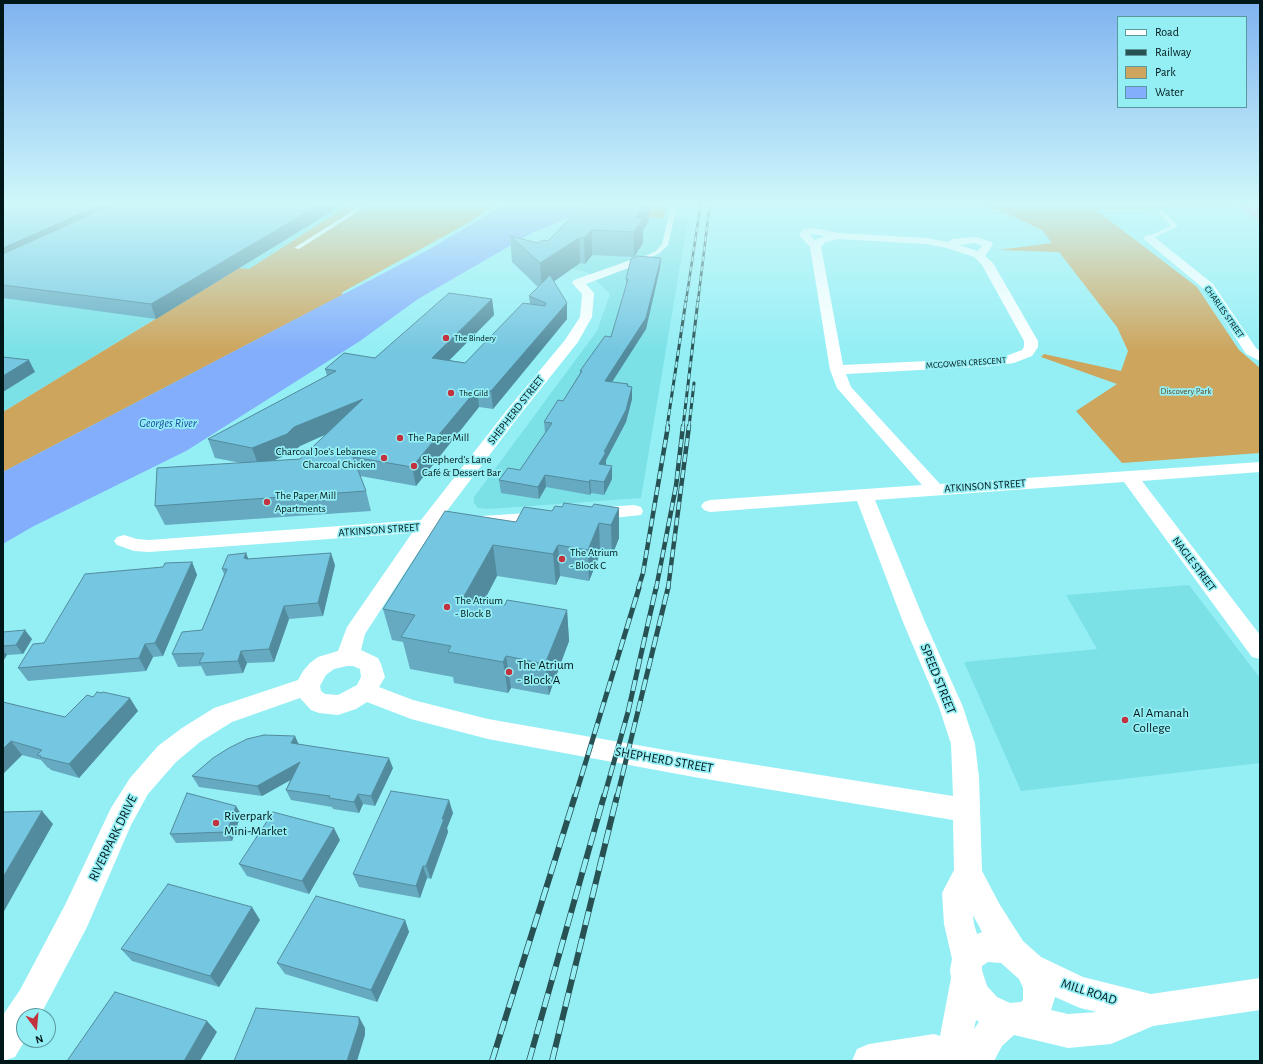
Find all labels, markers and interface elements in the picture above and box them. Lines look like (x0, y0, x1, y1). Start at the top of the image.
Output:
legend (1117, 16, 1247, 108)
text: Road (1155, 26, 1179, 38)
text: Railway (1155, 46, 1191, 58)
text: Park (1155, 66, 1176, 78)
text: Water (1155, 86, 1184, 98)
street label: CHARLES STREET (1202, 284, 1246, 340)
marker: The Bindery (441, 333, 451, 343)
place label: The Bindery (454, 333, 496, 343)
street label: MCGOWEN CRESCENT (925, 355, 1007, 371)
street label: SHEPHERD STREET (485, 373, 547, 447)
park label: Discovery Park (1161, 386, 1211, 396)
marker: The Gild (446, 388, 456, 398)
place label: The Gild (459, 388, 488, 398)
water label: Georges River (139, 416, 197, 430)
place label: The Paper Mill (408, 431, 469, 445)
marker: The Paper Mill (395, 433, 405, 443)
place label: Charcoal Joe’s Lebanese Charcoal Chicken (276, 445, 376, 471)
marker: Charcoal Joe’s Lebanese Charcoal Chicken (379, 453, 389, 463)
place label: Shepherd’s Lane Café & Dessert Bar (422, 453, 501, 479)
marker: Shepherd’s Lane Café & Dessert Bar (409, 461, 419, 471)
street label: ATKINSON STREET (944, 477, 1026, 495)
place label: The Paper Mill Apartments (275, 489, 336, 515)
marker: The Paper Mill Apartments (262, 497, 272, 507)
street label: ATKINSON STREET (338, 521, 420, 539)
street label: NAGLE STREET (1169, 534, 1219, 594)
place label: The Atrium - Block C (570, 546, 618, 572)
marker: The Atrium - Block C (557, 554, 567, 564)
place label: The Atrium - Block B (455, 594, 503, 620)
marker: The Atrium - Block B (442, 602, 452, 612)
street label: SPEED STREET (917, 642, 959, 716)
place label: The Atrium - Block A (517, 657, 574, 688)
marker: The Atrium - Block A (504, 667, 514, 677)
place label: Al Amanah College (1133, 705, 1189, 736)
marker: Al Amanah College (1120, 715, 1130, 725)
street label: SHEPHERD STREET (614, 744, 714, 776)
street label: RIVERPARK DRIVE (85, 792, 141, 884)
place label: Riverpark Mini-Market (224, 808, 287, 839)
marker: Riverpark Mini-Market (211, 818, 221, 828)
street label: MILL ROAD (1059, 976, 1119, 1008)
north arrow (16, 1008, 56, 1048)
text: N (34, 1033, 44, 1045)

